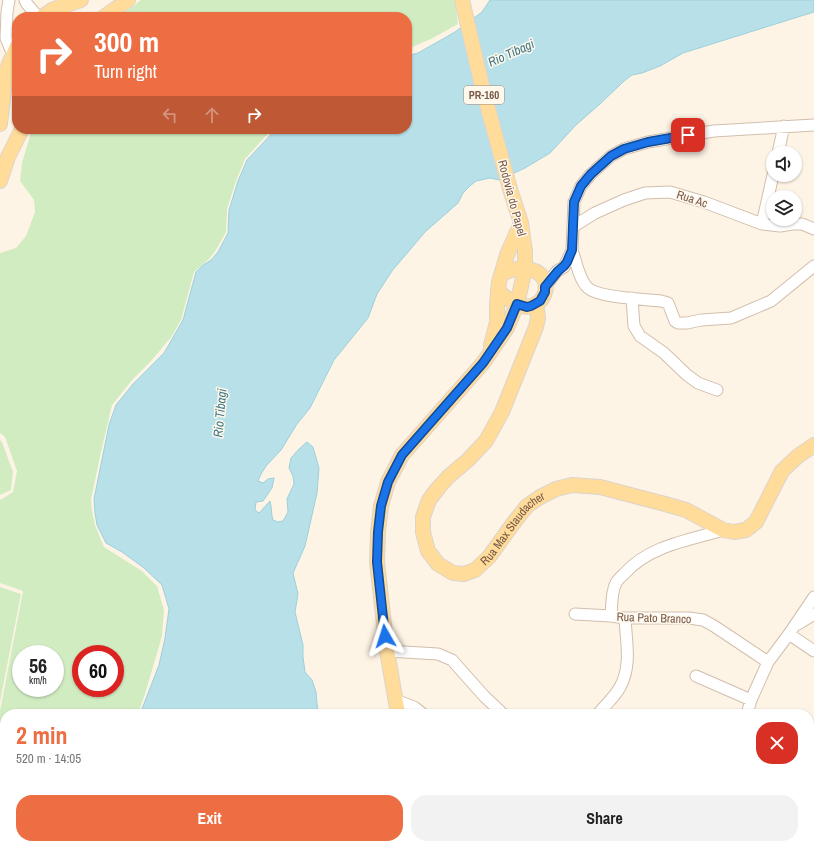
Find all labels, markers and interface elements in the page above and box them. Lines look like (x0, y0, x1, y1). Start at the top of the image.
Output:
text: 300 m (94, 23, 159, 61)
icon: right (28, 28, 80, 80)
water label: Rio Tibagi (485, 35, 537, 71)
text: Turn right (94, 59, 157, 84)
road number: PR-160 (464, 86, 504, 104)
icon: left (159, 104, 181, 126)
icon: ahead (201, 104, 223, 126)
icon: right (243, 104, 265, 126)
pin (671, 118, 705, 152)
icon: arrive (677, 124, 699, 146)
map controls (766, 146, 802, 226)
button: sound (766, 146, 802, 182)
street label: Rodovia do Papel (494, 158, 530, 238)
street label: Rua Ac (674, 186, 710, 212)
button: layers (766, 190, 802, 226)
water label: Rio Tibagi (209, 388, 231, 438)
street label: Rua Max Staudacher (477, 488, 548, 569)
street label: Rua Pato Branco (616, 609, 692, 627)
position arrow (364, 615, 406, 657)
speed limit sign: 60 (72, 645, 124, 697)
text: 56 (29, 652, 47, 679)
text: km/h (29, 674, 47, 687)
text: 2 min (16, 719, 67, 751)
button: close (756, 722, 798, 764)
text: 520 m · 14:05 (16, 750, 81, 767)
button: Exit (16, 795, 403, 841)
button: Share (411, 795, 798, 841)

